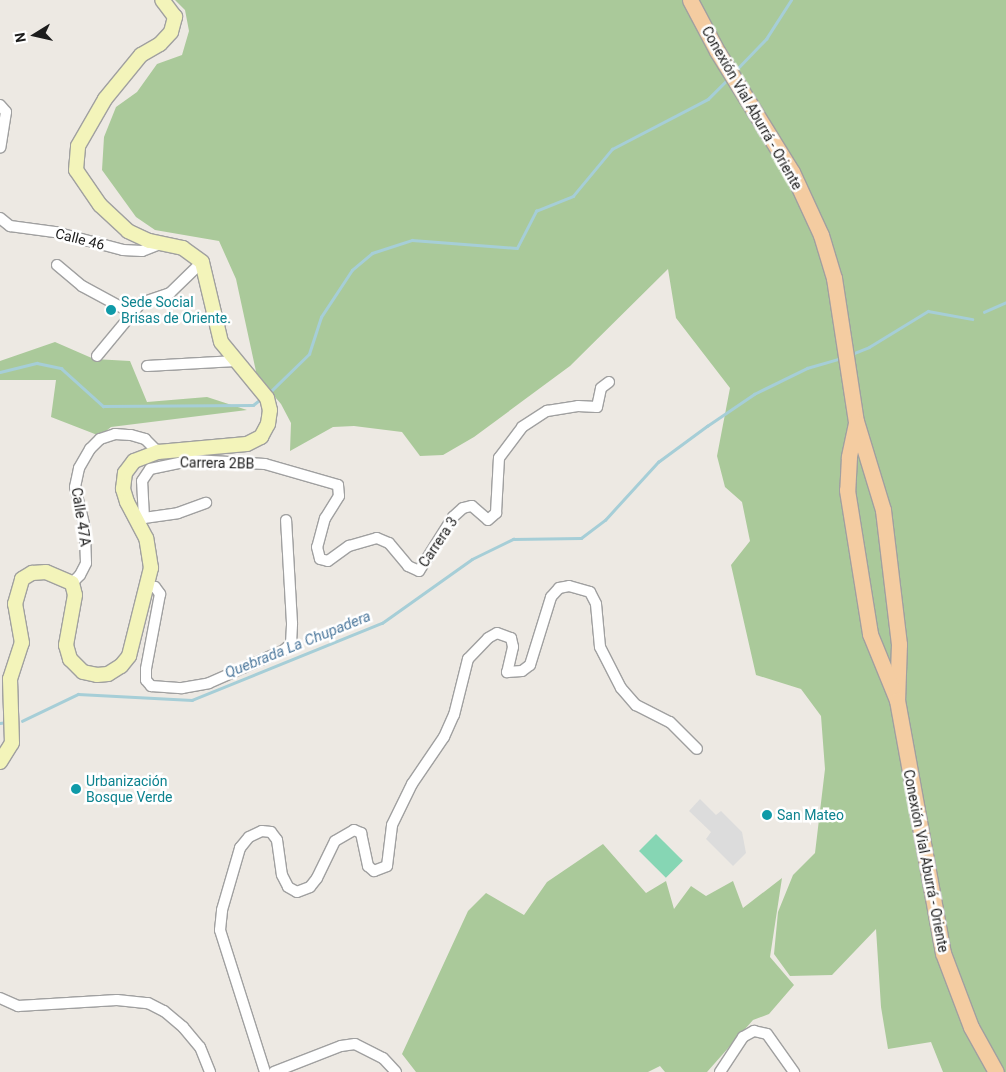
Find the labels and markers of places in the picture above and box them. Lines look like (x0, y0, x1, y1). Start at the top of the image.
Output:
place label: Sede Social Brisas de Oriente. (121, 294, 231, 326)
marker: Sede Social Brisas de Oriente. (105, 304, 117, 316)
place label: Urbanización Bosque Verde (86, 773, 172, 806)
marker: Urbanización Bosque Verde (70, 783, 82, 795)
place label: San Mateo (777, 807, 844, 823)
marker: San Mateo (761, 809, 773, 821)

